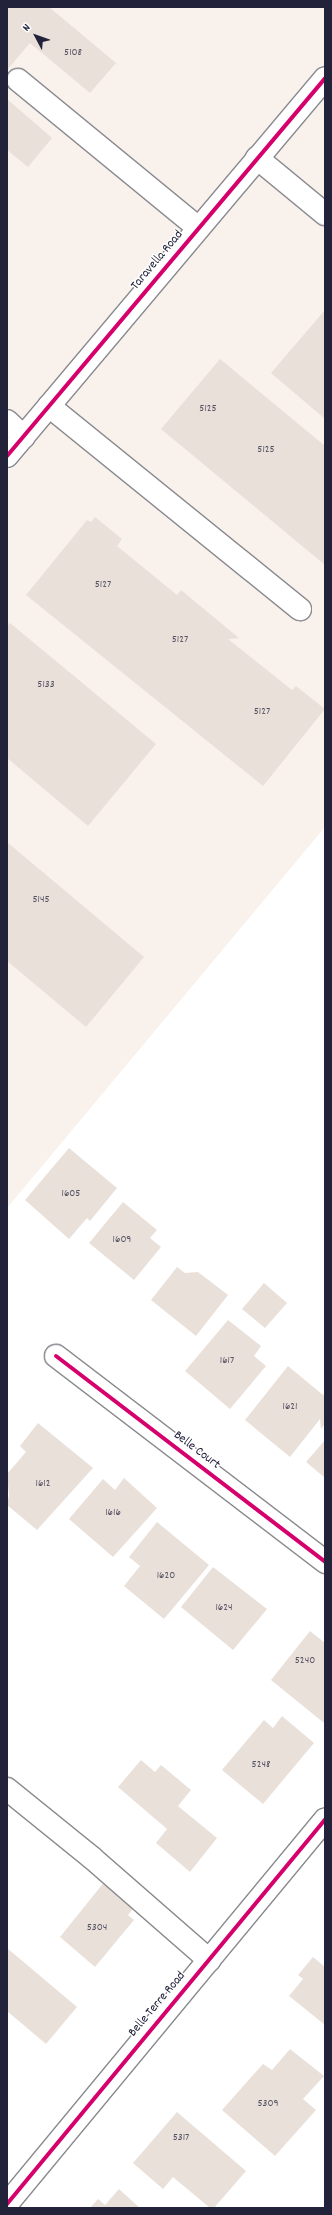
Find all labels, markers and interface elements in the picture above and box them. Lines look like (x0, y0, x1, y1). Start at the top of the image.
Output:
north arrow (16, 16, 56, 56)
text: N (19, 21, 35, 35)
house number: 5108 (64, 46, 82, 60)
street label: Taravella Road (129, 228, 187, 294)
house number: 5125 (199, 402, 217, 416)
house number: 5125 (257, 443, 275, 457)
house number: 5127 (95, 578, 111, 592)
house number: 5127 (172, 633, 188, 647)
house number: 5133 (37, 678, 55, 692)
house number: 5127 (254, 705, 270, 719)
house number: 5145 (32, 893, 50, 907)
house number: 1605 (62, 1187, 80, 1201)
house number: 1609 (113, 1233, 131, 1247)
house number: 1617 (220, 1354, 234, 1368)
house number: 1621 (282, 1400, 298, 1414)
street label: Belle Court (170, 1428, 222, 1474)
house number: 1612 (35, 1477, 51, 1491)
house number: 1616 (105, 1506, 121, 1520)
house number: 1620 (157, 1569, 175, 1583)
house number: 1624 (215, 1601, 233, 1615)
house number: 5240 (295, 1654, 315, 1668)
house number: 5248 (252, 1758, 270, 1772)
house number: 5304 (87, 1921, 107, 1935)
street label: Belle Terre Road (126, 1969, 190, 2041)
house number: 5309 (257, 2097, 279, 2111)
house number: 5317 (173, 2131, 189, 2145)

